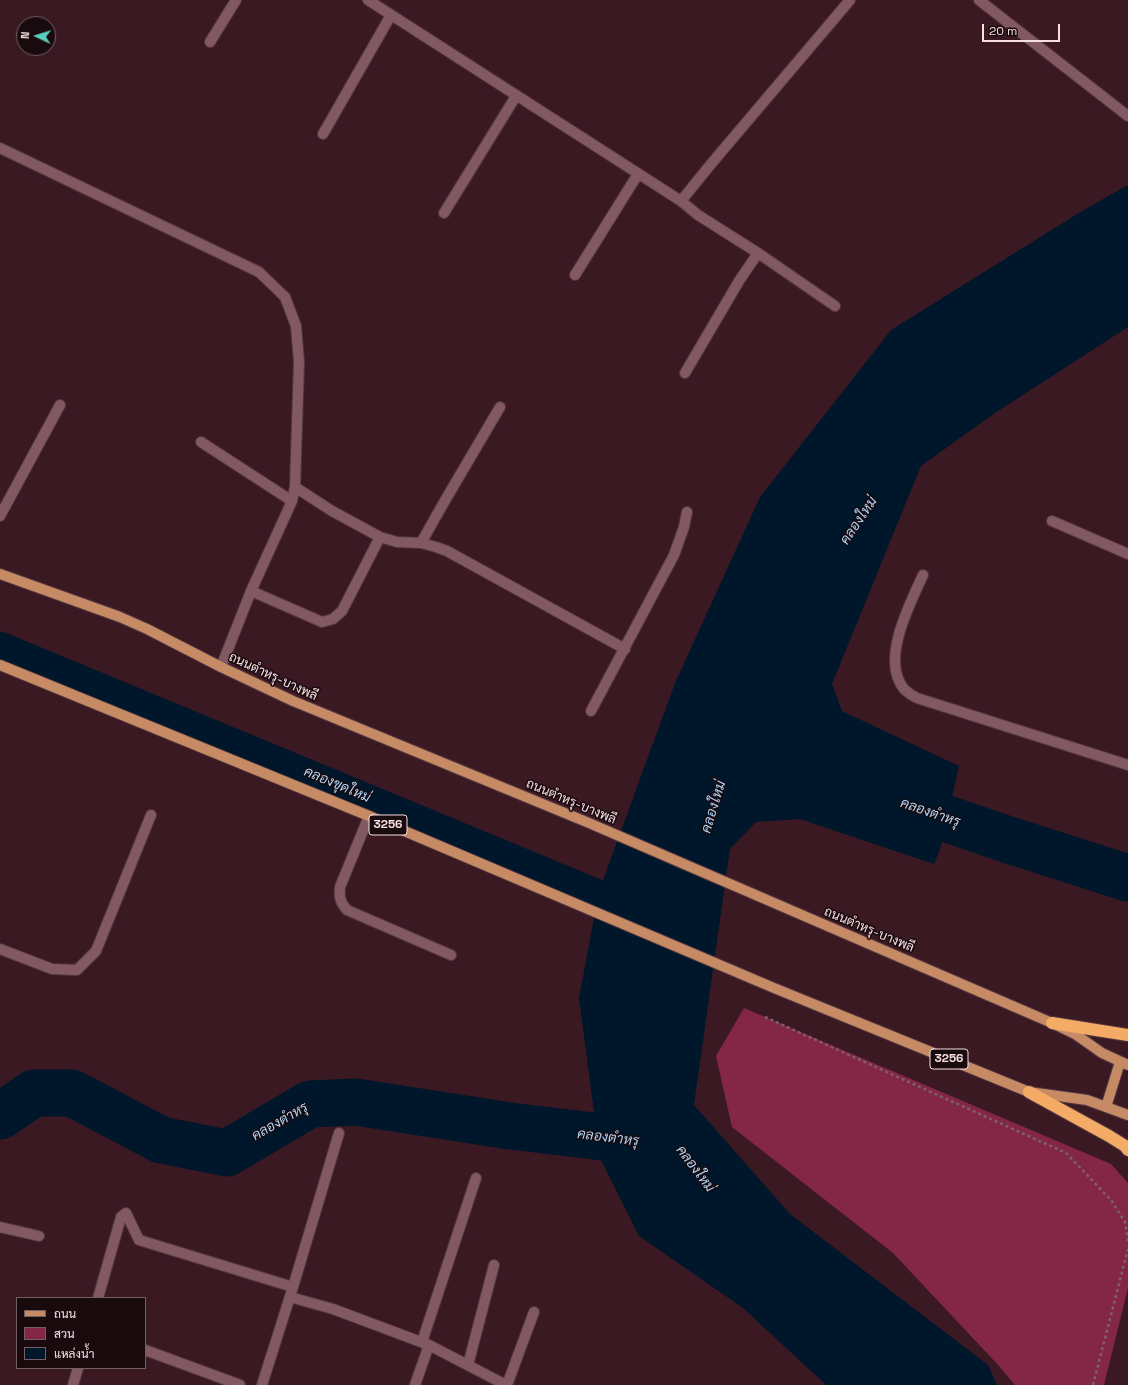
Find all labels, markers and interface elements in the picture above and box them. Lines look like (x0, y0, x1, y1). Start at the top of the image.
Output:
north arrow (16, 16, 56, 56)
scale bar (984, 16, 1062, 42)
text: 20 m (989, 23, 1017, 39)
text: N (18, 31, 32, 39)
water label: คลองใหม่ (837, 494, 881, 548)
street label: ถนนตำหรุ-บางพลี (226, 650, 320, 704)
water label: คลองขุดใหม่ (301, 763, 373, 807)
street label: ถนนตำหรุ-บางพลี (524, 776, 618, 828)
water label: คลองใหม่ (698, 779, 730, 835)
water label: คลองตำหรุ (898, 795, 962, 831)
road number: 3256 (369, 815, 407, 835)
street label: ถนนตำหรุ-บางพลี (822, 904, 916, 956)
road number: 3256 (930, 1049, 968, 1069)
water label: คลองตำหรุ (249, 1099, 311, 1145)
water label: คลองตำหรุ (576, 1126, 640, 1150)
water label: คลองใหม่ (672, 1142, 718, 1196)
legend (16, 1297, 146, 1369)
text: ถนน (54, 1306, 76, 1322)
text: สวน (54, 1326, 75, 1342)
text: แหล่งน้ำ (54, 1346, 94, 1362)

